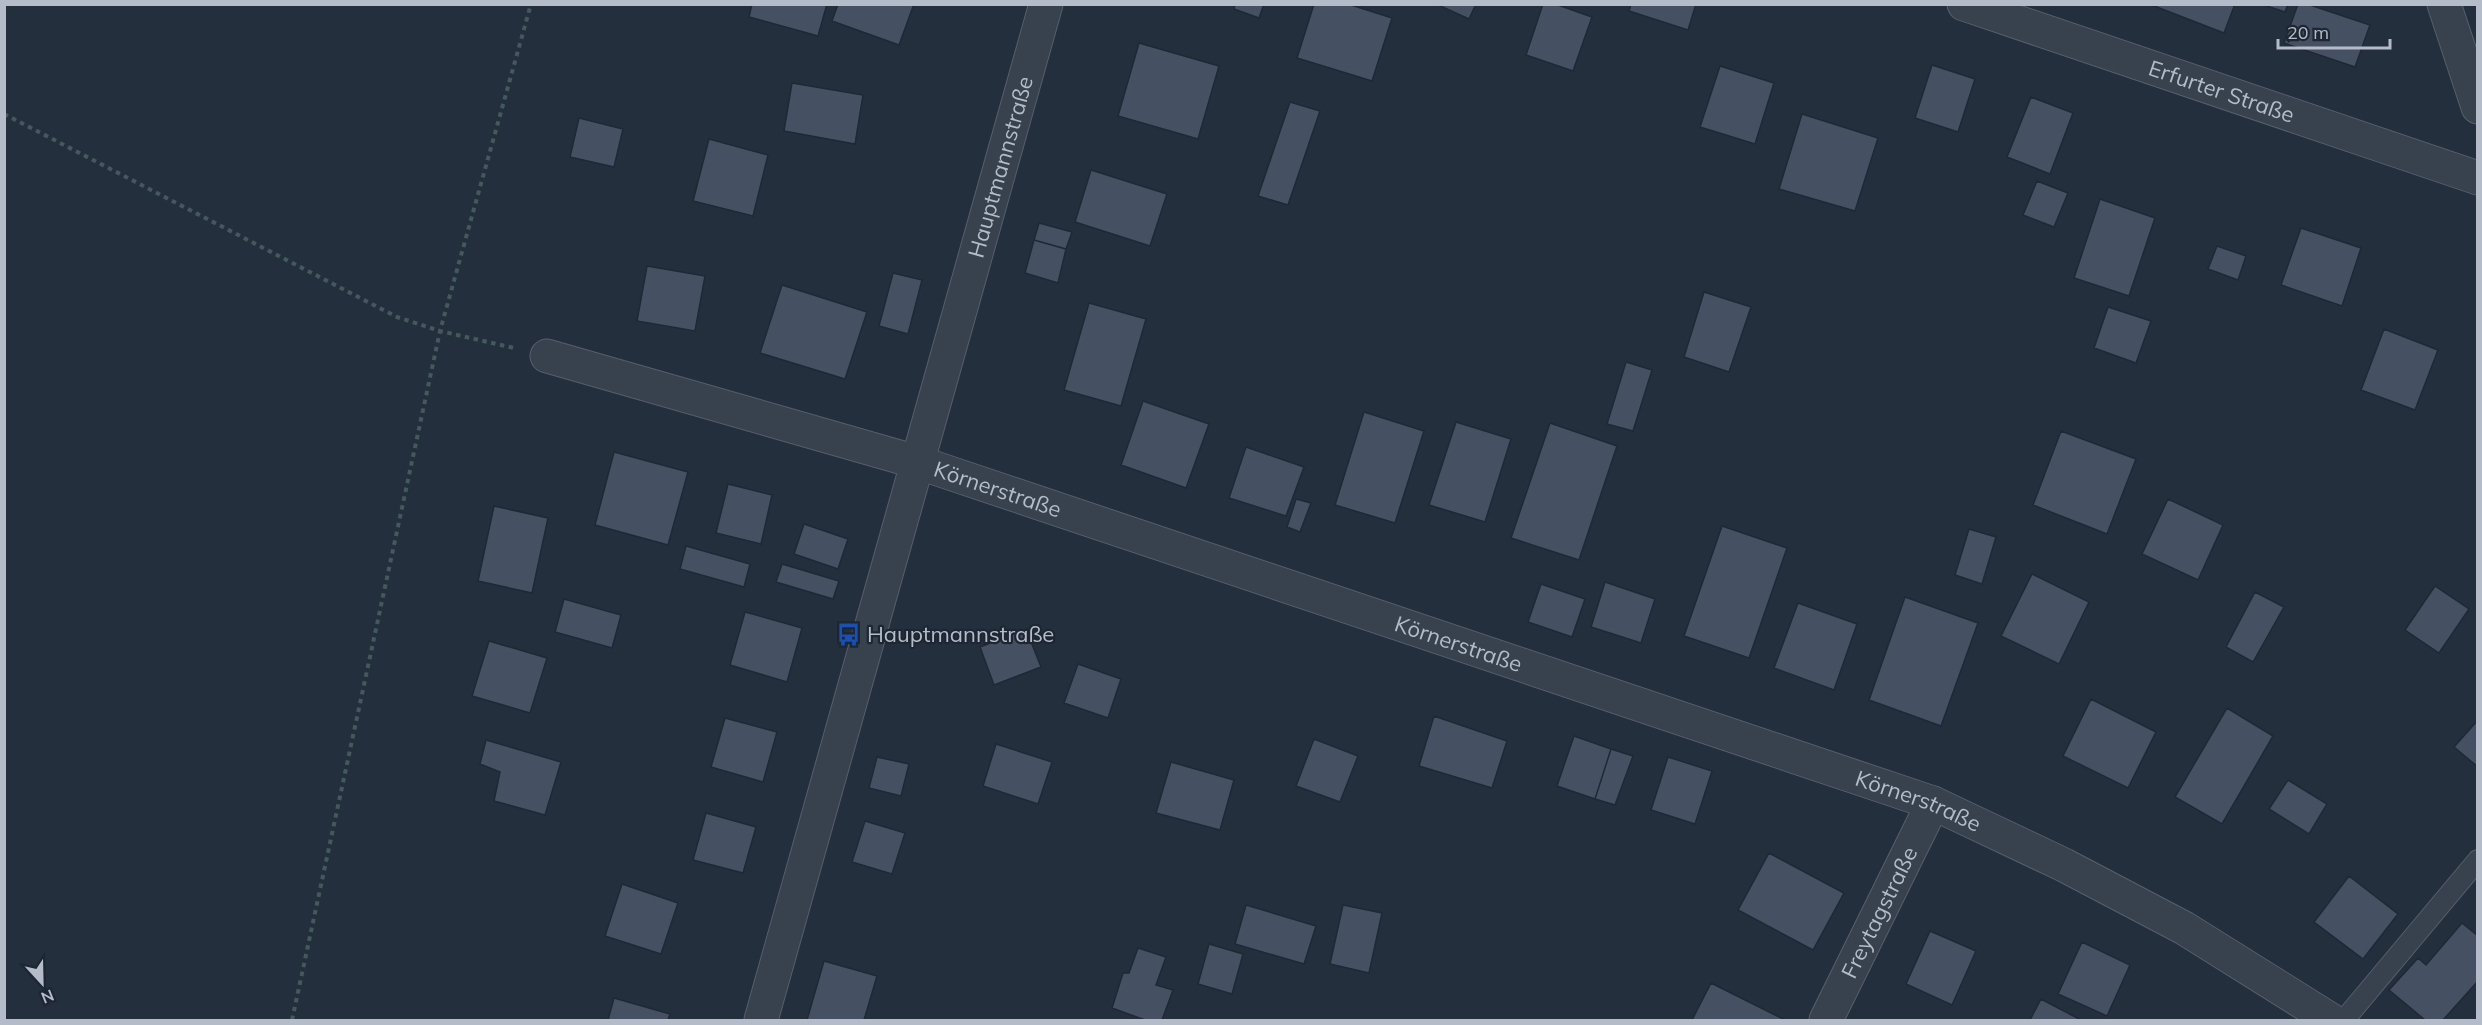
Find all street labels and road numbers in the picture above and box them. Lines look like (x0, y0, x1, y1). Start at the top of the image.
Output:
street label: Erfurter Straße (2145, 54, 2298, 129)
street label: Hauptmannstraße (962, 73, 1039, 261)
street label: Körnerstraße (930, 455, 1065, 523)
street label: Körnerstraße (1391, 609, 1526, 678)
street label: Körnerstraße (1852, 764, 1986, 838)
street label: Freytagstraße (1835, 842, 1923, 983)

